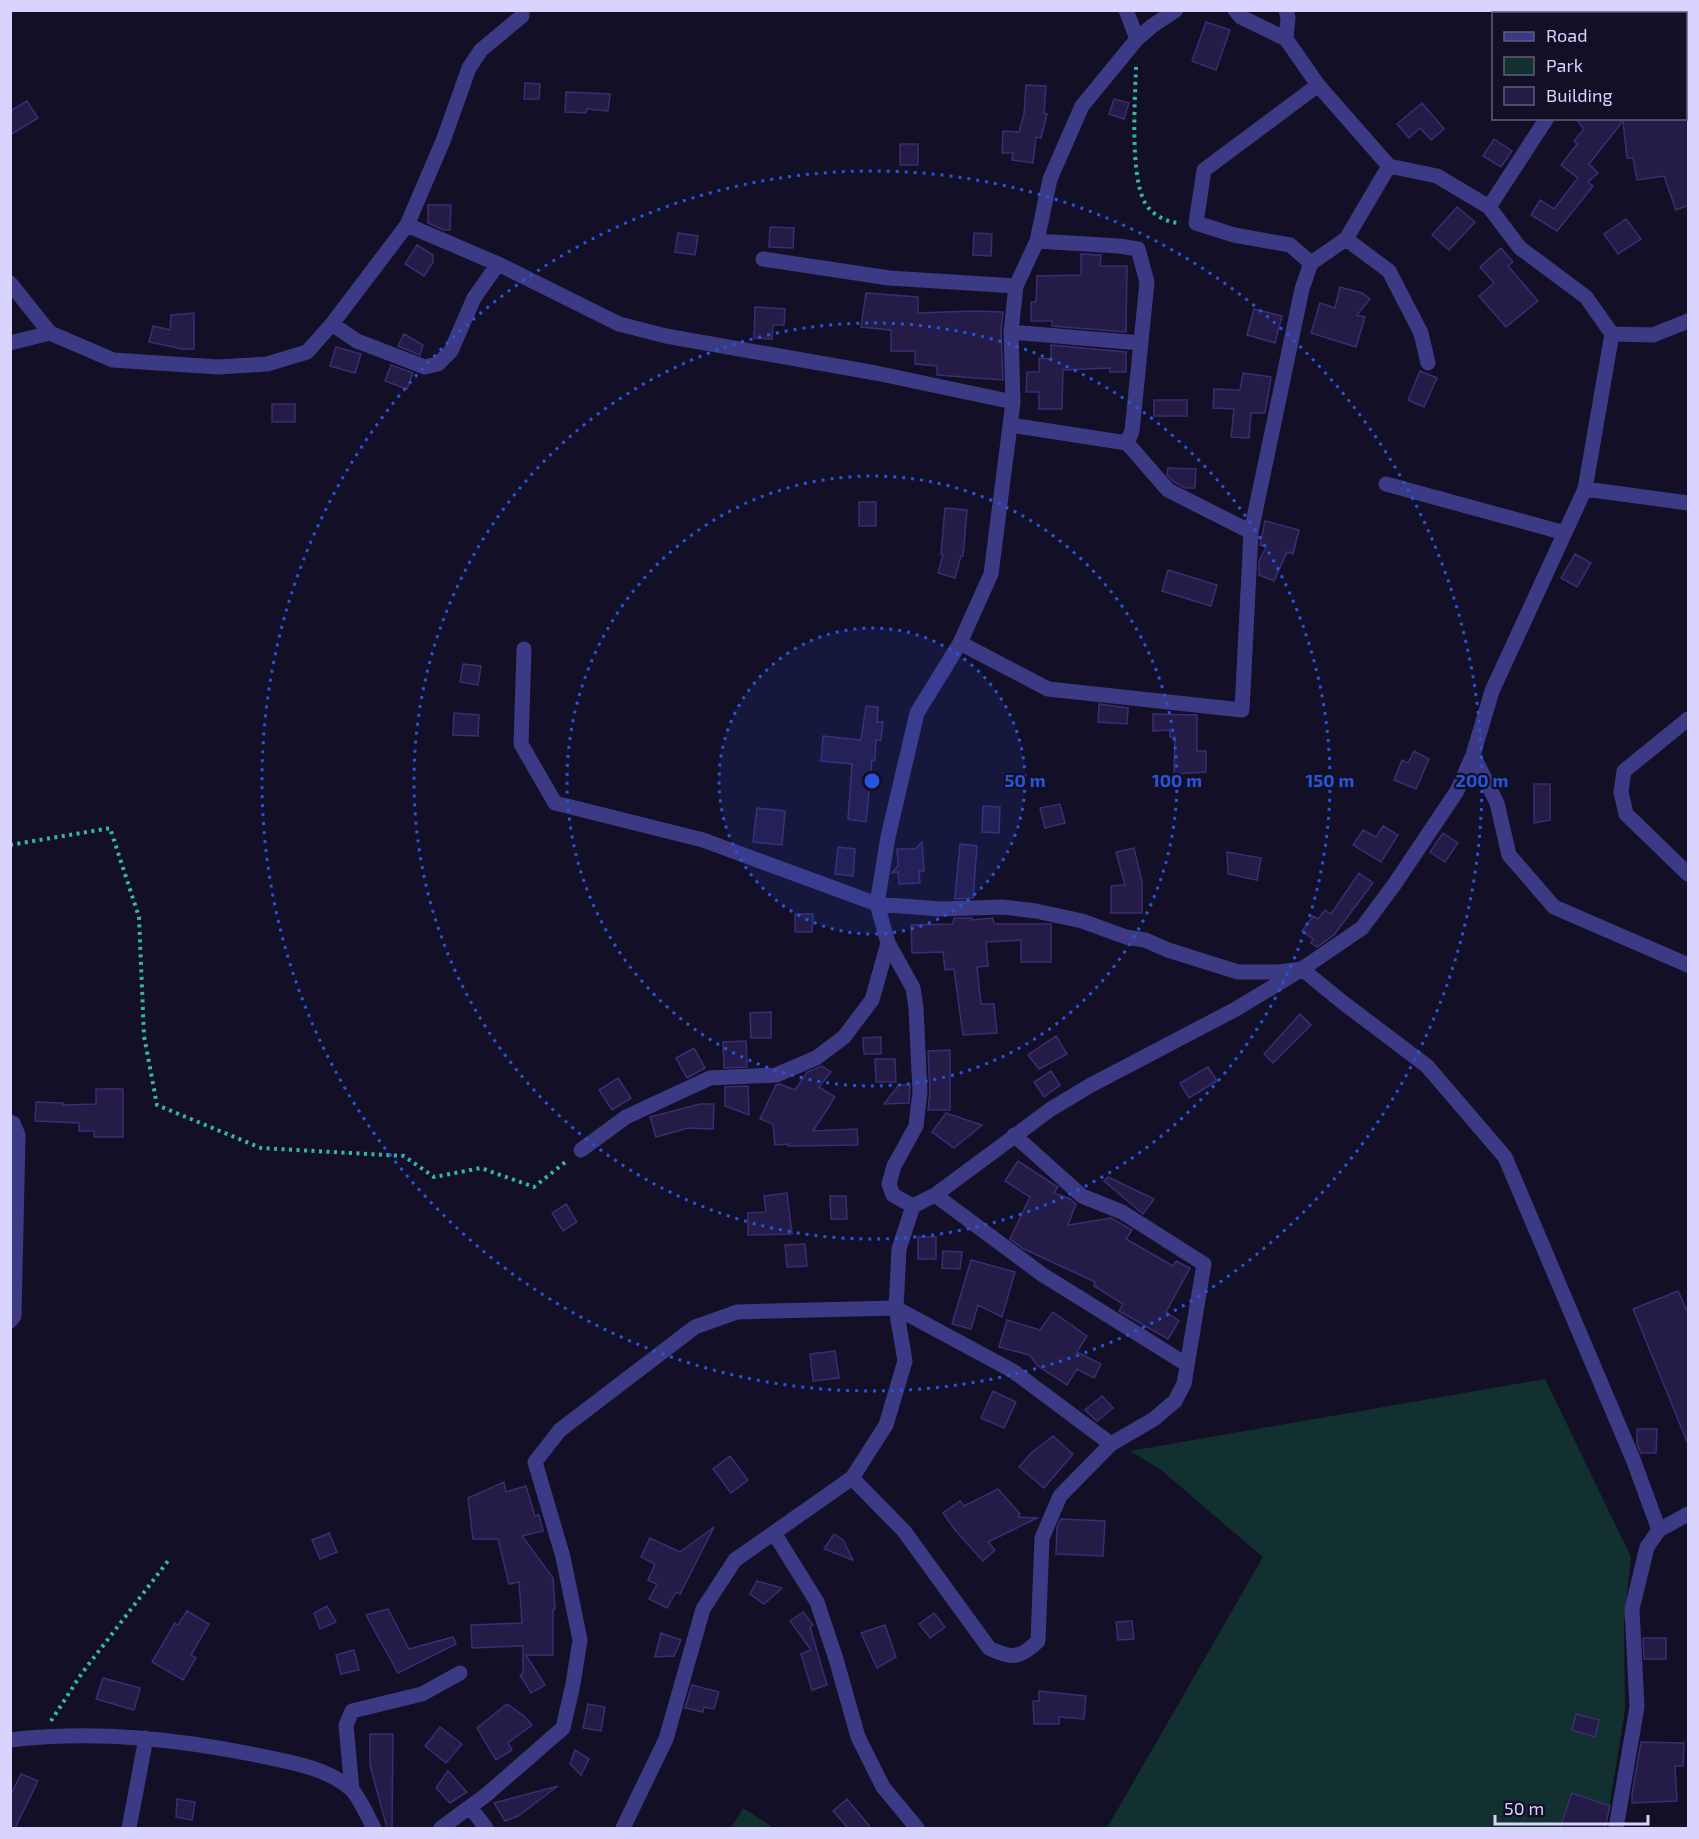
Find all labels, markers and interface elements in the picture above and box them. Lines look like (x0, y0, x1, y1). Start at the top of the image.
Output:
legend (1492, 12, 1687, 120)
text: Road (1546, 24, 1587, 46)
text: Park (1546, 54, 1583, 76)
text: Building (1546, 84, 1613, 106)
text: 50 m (1004, 769, 1046, 791)
text: 100 m (1152, 769, 1202, 791)
text: 150 m (1306, 769, 1354, 791)
text: 200 m (1456, 769, 1508, 791)
centre of rings (862, 771, 882, 791)
scale bar (1495, 1788, 1648, 1826)
text: 50 m (1504, 1797, 1544, 1819)

